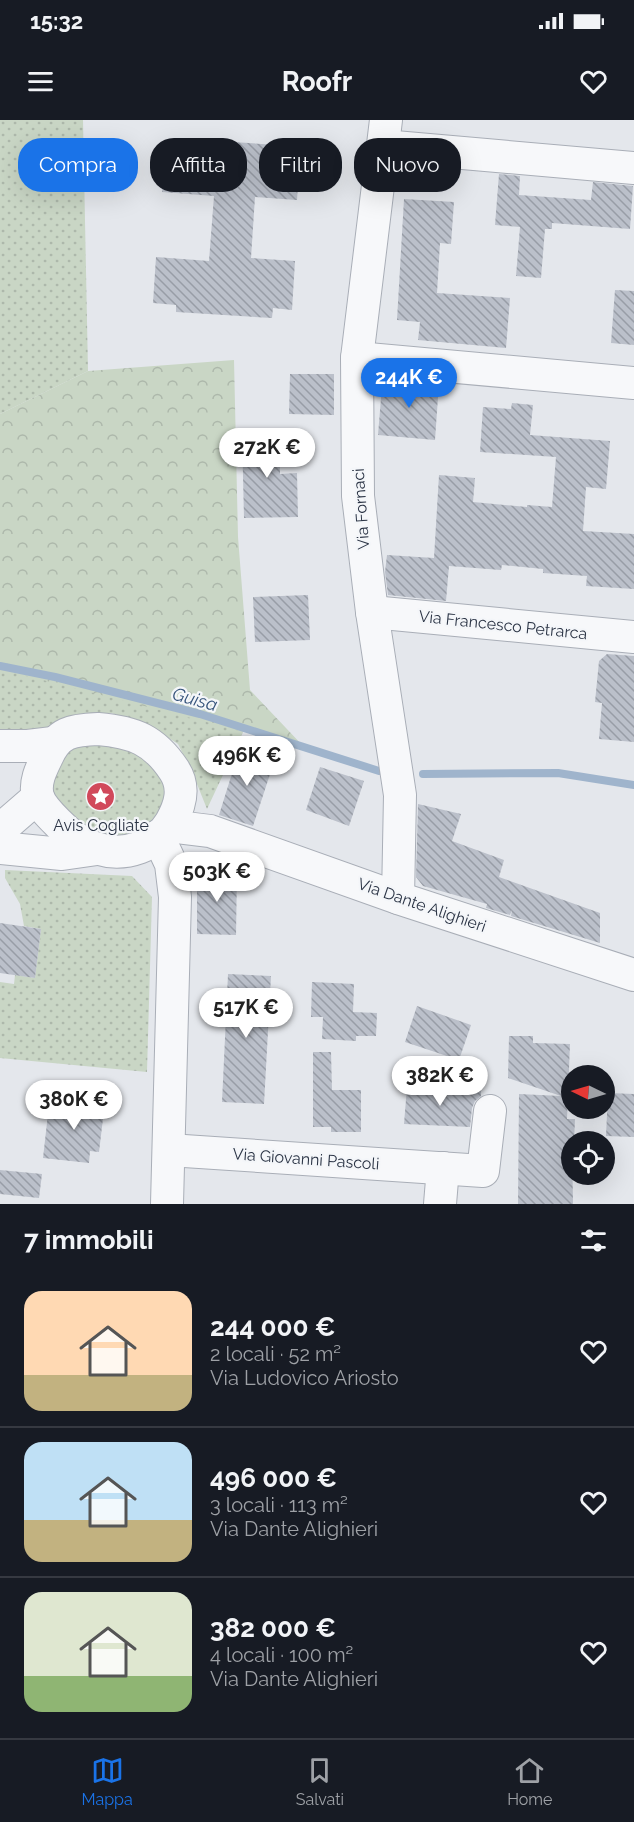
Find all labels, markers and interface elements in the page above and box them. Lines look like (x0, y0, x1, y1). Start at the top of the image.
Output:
text: 15:32 (30, 8, 83, 34)
icon: menu (24, 65, 57, 98)
icon: heart (577, 65, 610, 98)
text: Roofr (282, 66, 352, 97)
chip: Compra (18, 138, 138, 192)
chip: Affitta (150, 138, 247, 192)
chip: Filtri (259, 138, 342, 192)
chip: Nuovo (354, 138, 461, 192)
pin: 244K € (360, 358, 458, 409)
text: 244K € (375, 365, 443, 389)
pin: 272K € (218, 428, 316, 479)
text: 272K € (233, 435, 301, 459)
street label: Via Fornaci (349, 468, 373, 550)
street label: Via Francesco Petrarca (418, 607, 588, 643)
water label: Guisa (170, 683, 220, 715)
pin: 496K € (198, 736, 296, 787)
text: 496K € (212, 743, 282, 767)
place icon: Avis Cogliate (85, 781, 117, 813)
place label: Avis Cogliate (53, 816, 149, 835)
pin: 503K € (168, 852, 266, 903)
text: 503K € (183, 859, 251, 883)
street label: Via Dante Alighieri (355, 874, 489, 936)
pin: 517K € (197, 988, 295, 1039)
text: 517K € (213, 995, 279, 1019)
pin: 382K € (391, 1056, 489, 1107)
text: 382K € (406, 1063, 474, 1087)
north arrow (561, 1065, 615, 1119)
map controls (561, 1065, 615, 1185)
pin: 380K € (25, 1080, 123, 1131)
text: 380K € (39, 1087, 109, 1111)
button: locate (561, 1131, 615, 1185)
street label: Via Giovanni Pascoli (232, 1144, 380, 1174)
icon: filters (577, 1224, 610, 1257)
text: 7 immobili (24, 1225, 154, 1255)
text: 244 000 € (210, 1312, 335, 1342)
icon: home (72, 1315, 144, 1387)
icon: heart (577, 1335, 610, 1368)
text: 2 locali · 52 m² (210, 1342, 341, 1366)
text: Via Ludovico Ariosto (210, 1366, 399, 1390)
text: 496 000 € (210, 1463, 337, 1493)
icon: home (72, 1466, 144, 1538)
icon: heart (577, 1486, 610, 1519)
text: 3 locali · 113 m² (210, 1493, 348, 1517)
text: Via Dante Alighieri (210, 1517, 378, 1541)
text: 382 000 € (210, 1613, 336, 1643)
icon: home (72, 1616, 144, 1688)
icon: heart (577, 1636, 610, 1669)
text: 4 locali · 100 m² (210, 1643, 353, 1667)
text: Via Dante Alighieri (210, 1667, 378, 1691)
tab: Mappa (82, 1754, 133, 1809)
tab: Salvati (296, 1754, 344, 1809)
tab: Home (507, 1754, 552, 1809)

